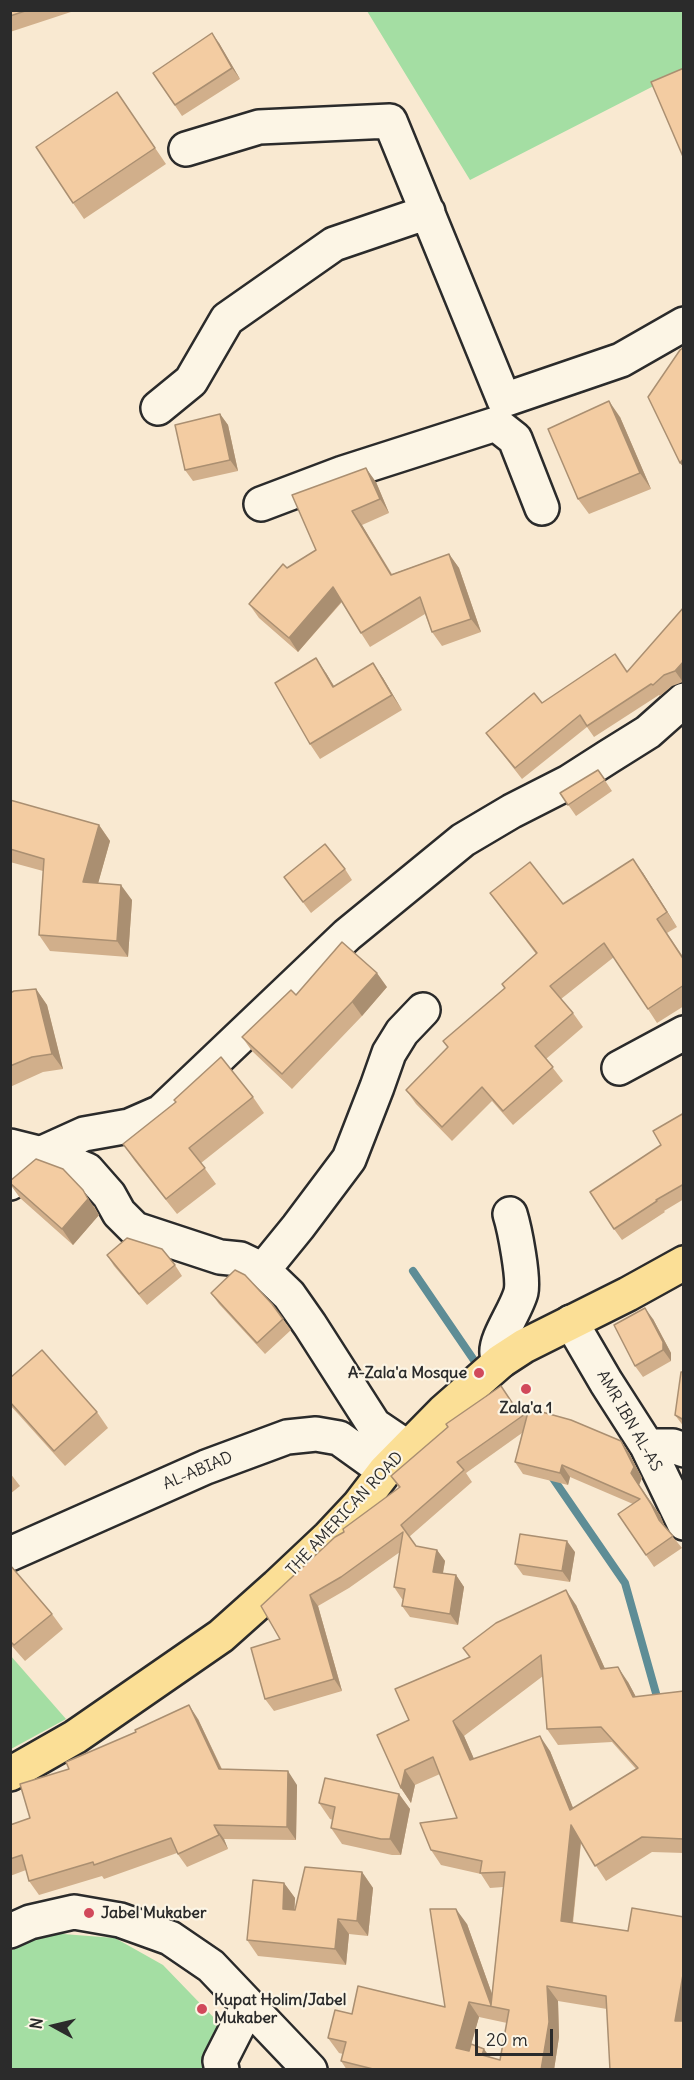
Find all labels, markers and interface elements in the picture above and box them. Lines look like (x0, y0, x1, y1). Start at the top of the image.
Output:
place label: A-Zala'a Mosque (348, 1363, 467, 1383)
marker: A-Zala'a Mosque (472, 1366, 486, 1380)
street label: AMR IBN AL-AS (592, 1367, 666, 1475)
marker: Zala'a 1 (519, 1382, 533, 1396)
place label: Zala'a 1 (500, 1398, 552, 1418)
street label: AL-ABIAD (160, 1448, 236, 1494)
street label: THE AMERICAN ROAD (283, 1448, 407, 1580)
place label: Jabel Mukaber (101, 1903, 206, 1923)
marker: Jabel Mukaber (82, 1906, 96, 1920)
place label: Kupat Holim/Jabel Mukaber (214, 1990, 346, 2028)
north arrow (24, 1996, 84, 2056)
marker: Kupat Holim/Jabel Mukaber (195, 2002, 209, 2016)
text: N (26, 2017, 47, 2030)
scale bar (478, 2017, 556, 2055)
text: 20 m (486, 2028, 528, 2051)

